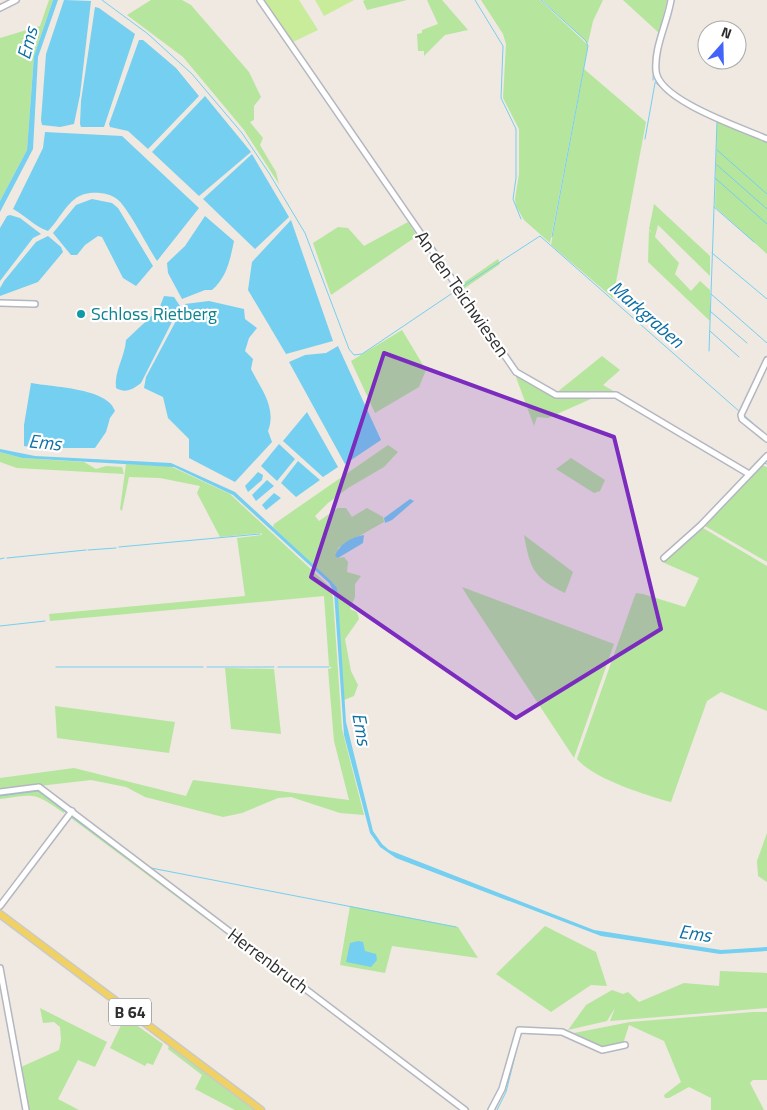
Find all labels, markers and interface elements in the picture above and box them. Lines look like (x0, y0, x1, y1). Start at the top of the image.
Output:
north arrow (697, 20, 747, 70)
text: N (718, 21, 735, 44)
water label: Ems (8, 22, 45, 62)
street label: An den Teichwiesen (409, 225, 516, 362)
water label: Markgraben (604, 273, 691, 355)
place label: Schloss Rietberg (91, 300, 217, 327)
marker: Schloss Rietberg (75, 308, 87, 320)
water label: Ems (27, 425, 65, 458)
water label: Ems (345, 710, 380, 749)
water label: Ems (677, 916, 715, 949)
street label: Herrenbruch (222, 921, 314, 1000)
road number: B 64 (109, 999, 151, 1026)

